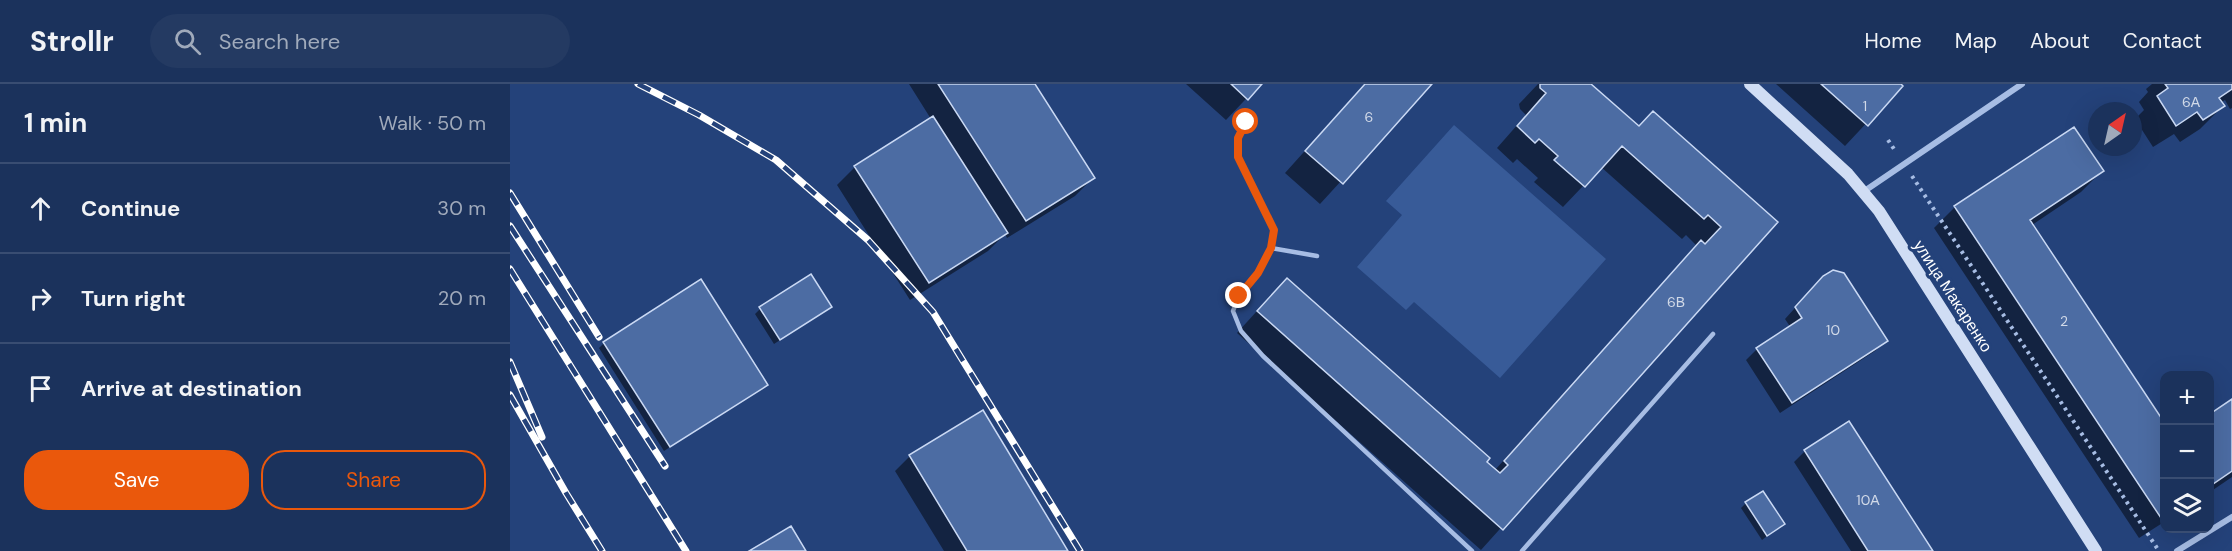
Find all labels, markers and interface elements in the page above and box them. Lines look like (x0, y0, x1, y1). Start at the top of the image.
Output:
search box (150, 14, 570, 68)
text: Strollr (30, 23, 114, 60)
icon: search (171, 25, 204, 58)
text: Search here (219, 27, 340, 56)
text: Home (1864, 27, 1922, 55)
text: Map (1955, 27, 1997, 55)
text: About (2030, 27, 2090, 55)
text: Contact (2123, 27, 2202, 55)
house number: 6А (2182, 93, 2201, 111)
house number: 1 (1863, 97, 1867, 115)
north arrow (2088, 102, 2142, 156)
text: 1 min (24, 106, 87, 140)
route start (1232, 108, 1258, 134)
house number: 6 (1365, 108, 1373, 126)
text: Walk · 50 m (379, 110, 486, 136)
icon: ahead (24, 192, 57, 225)
text: Continue (81, 194, 180, 223)
text: 30 m (437, 195, 486, 221)
street label: улица Макаренко (1909, 236, 1997, 356)
icon: right (24, 282, 57, 315)
route end (1225, 282, 1251, 308)
text: Turn right (81, 284, 186, 313)
text: 20 m (438, 285, 486, 311)
house number: 6В (1667, 293, 1685, 311)
house number: 2 (2060, 312, 2068, 330)
house number: 10 (1826, 321, 1840, 339)
map controls (2160, 371, 2214, 533)
button: + (2160, 371, 2214, 425)
icon: arrive (24, 372, 57, 405)
text: Arrive at destination (81, 374, 302, 403)
button: − (2160, 425, 2214, 479)
button: Save (24, 450, 249, 510)
button: Share (261, 450, 486, 510)
button: layers (2160, 479, 2214, 533)
house number: 10А (1856, 491, 1880, 509)

